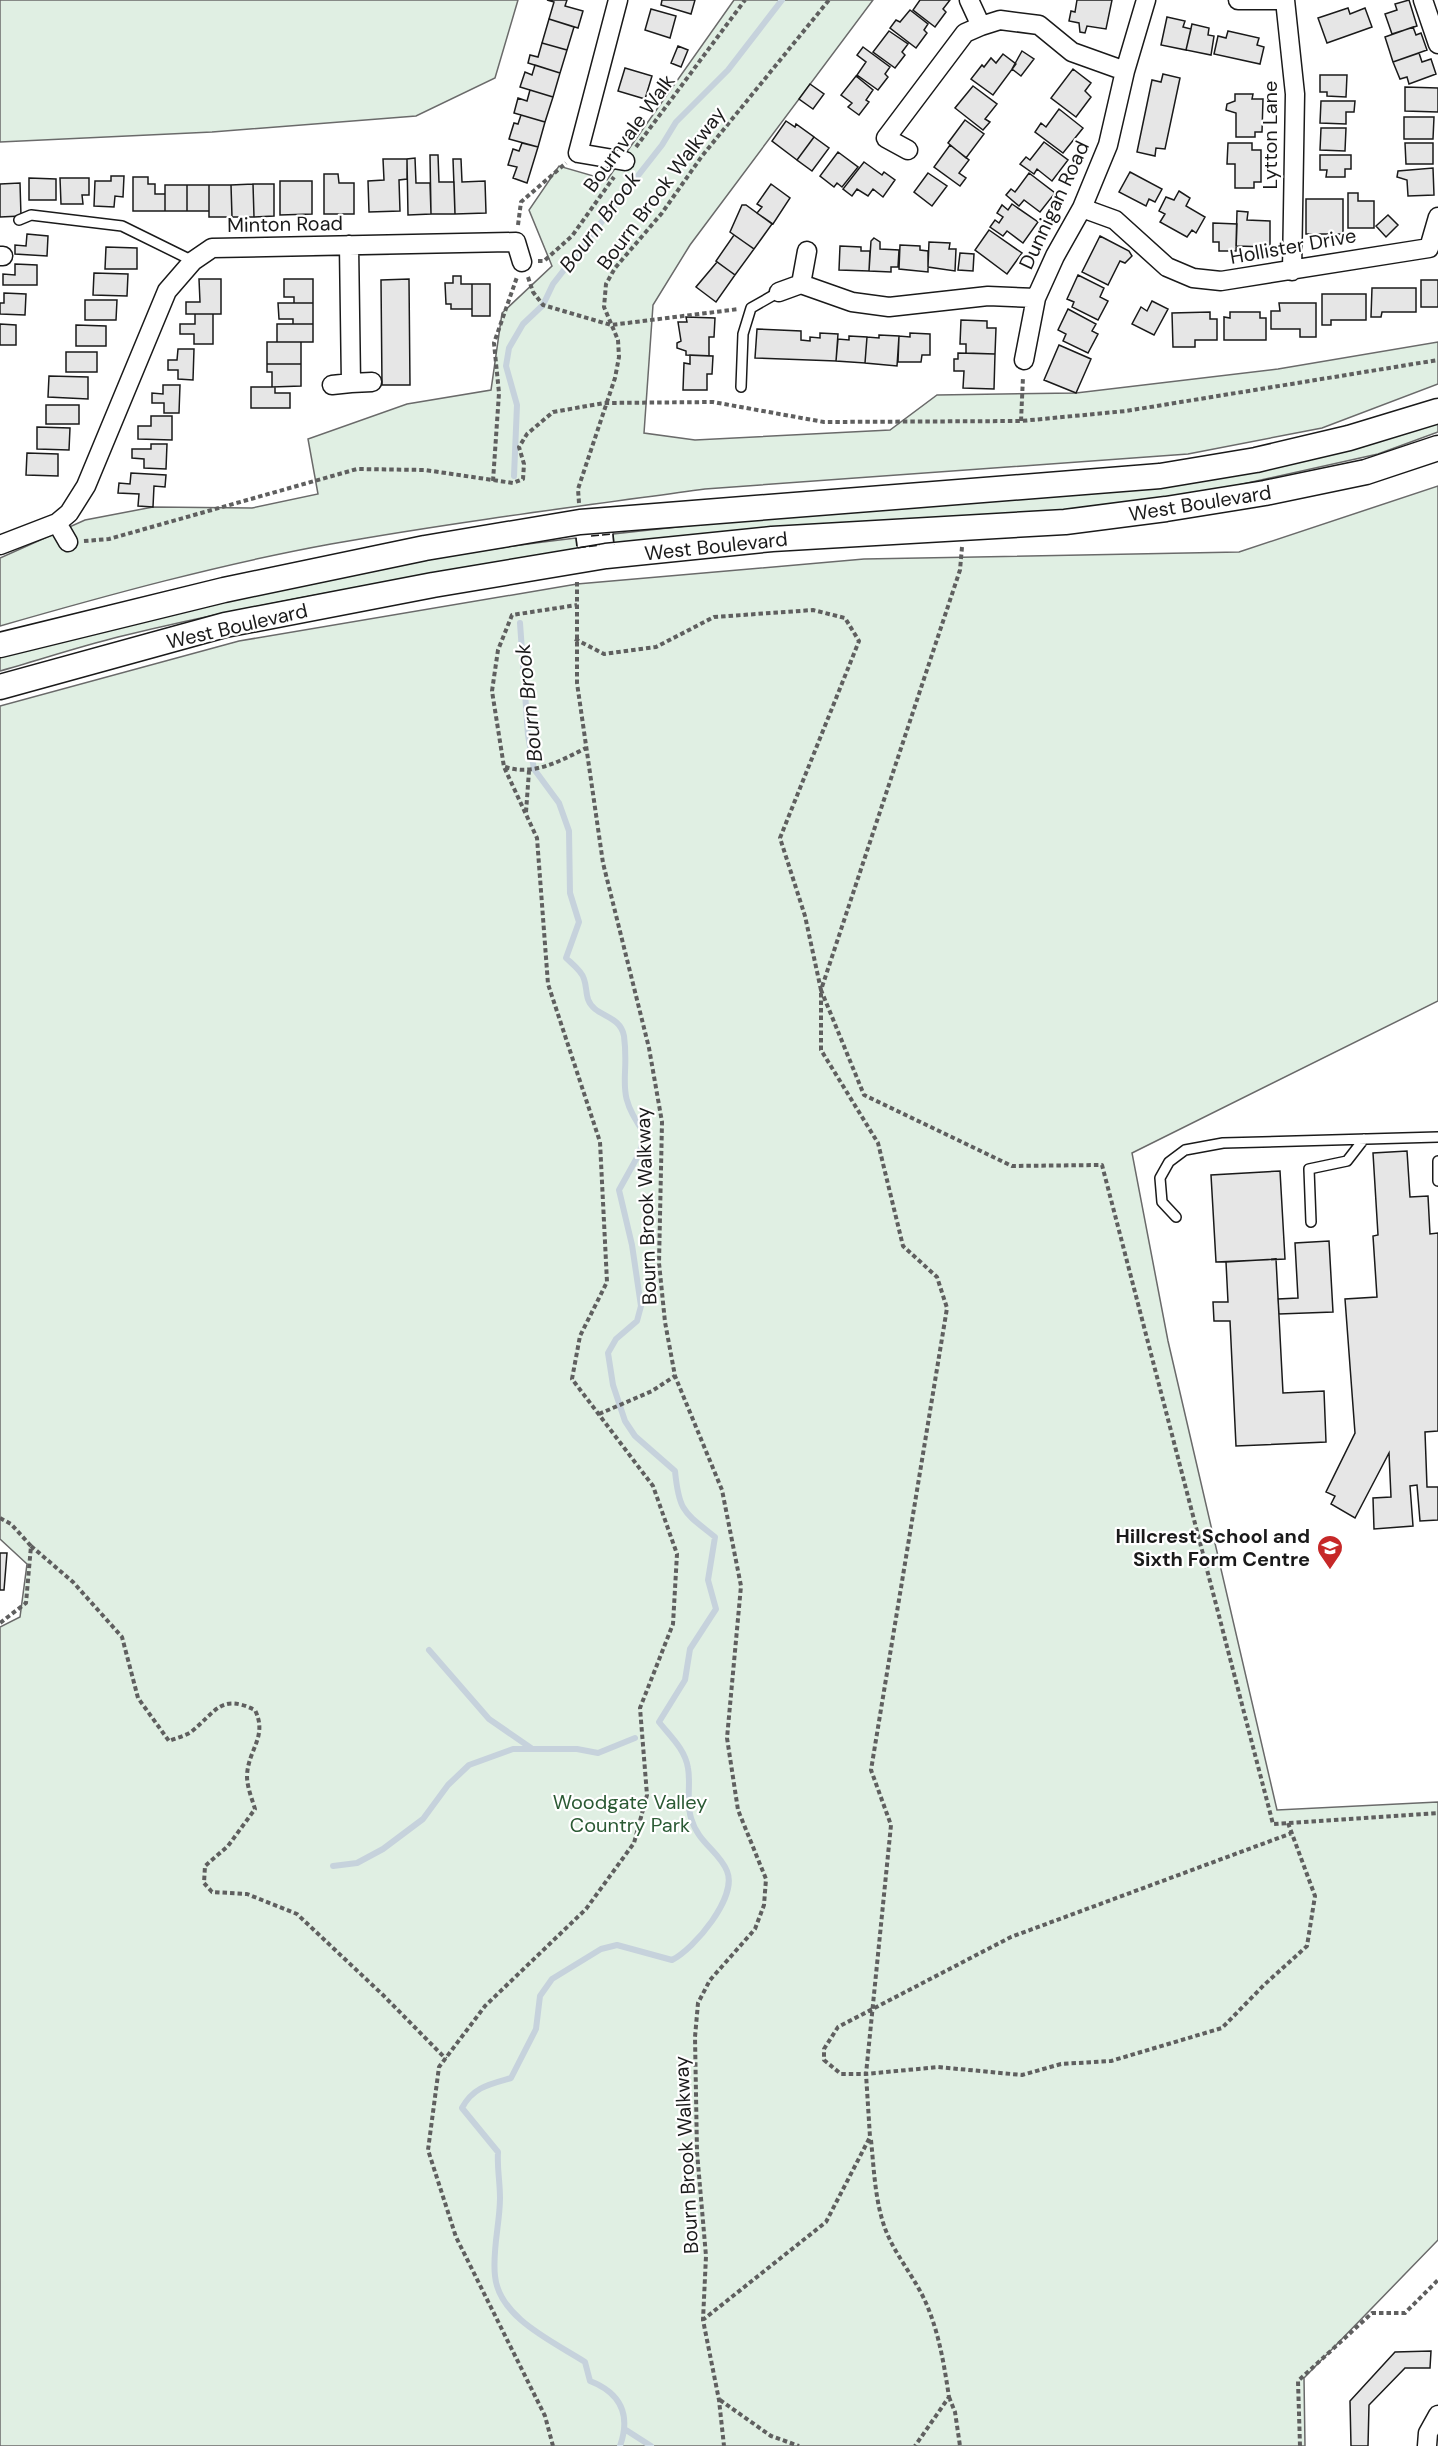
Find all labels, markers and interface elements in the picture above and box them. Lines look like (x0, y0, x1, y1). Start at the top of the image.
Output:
street label: Bournvale Walk (577, 69, 681, 197)
street label: Lytton Lane (1257, 81, 1283, 189)
street label: Bourn Brook Walkway (592, 102, 730, 274)
street label: Dunnigan Road (1013, 137, 1095, 273)
water label: Bourn Brook (554, 167, 646, 277)
street label: Minton Road (227, 210, 343, 238)
street label: Hollister Drive (1228, 222, 1358, 270)
street label: West Boulevard (1127, 479, 1273, 527)
street label: West Boulevard (643, 526, 789, 566)
street label: West Boulevard (164, 597, 310, 655)
water label: Bourn Brook (509, 642, 549, 764)
street label: Bourn Brook Walkway (630, 1107, 662, 1305)
place label: Hillcrest School and Sixth Form Centre (1115, 1523, 1310, 1572)
school or university icon: Hillcrest School and Sixth Form Centre (1315, 1533, 1345, 1571)
park label: Woodgate Valley Country Park (553, 1789, 707, 1838)
street label: Bourn Brook Walkway (668, 2055, 704, 2255)

